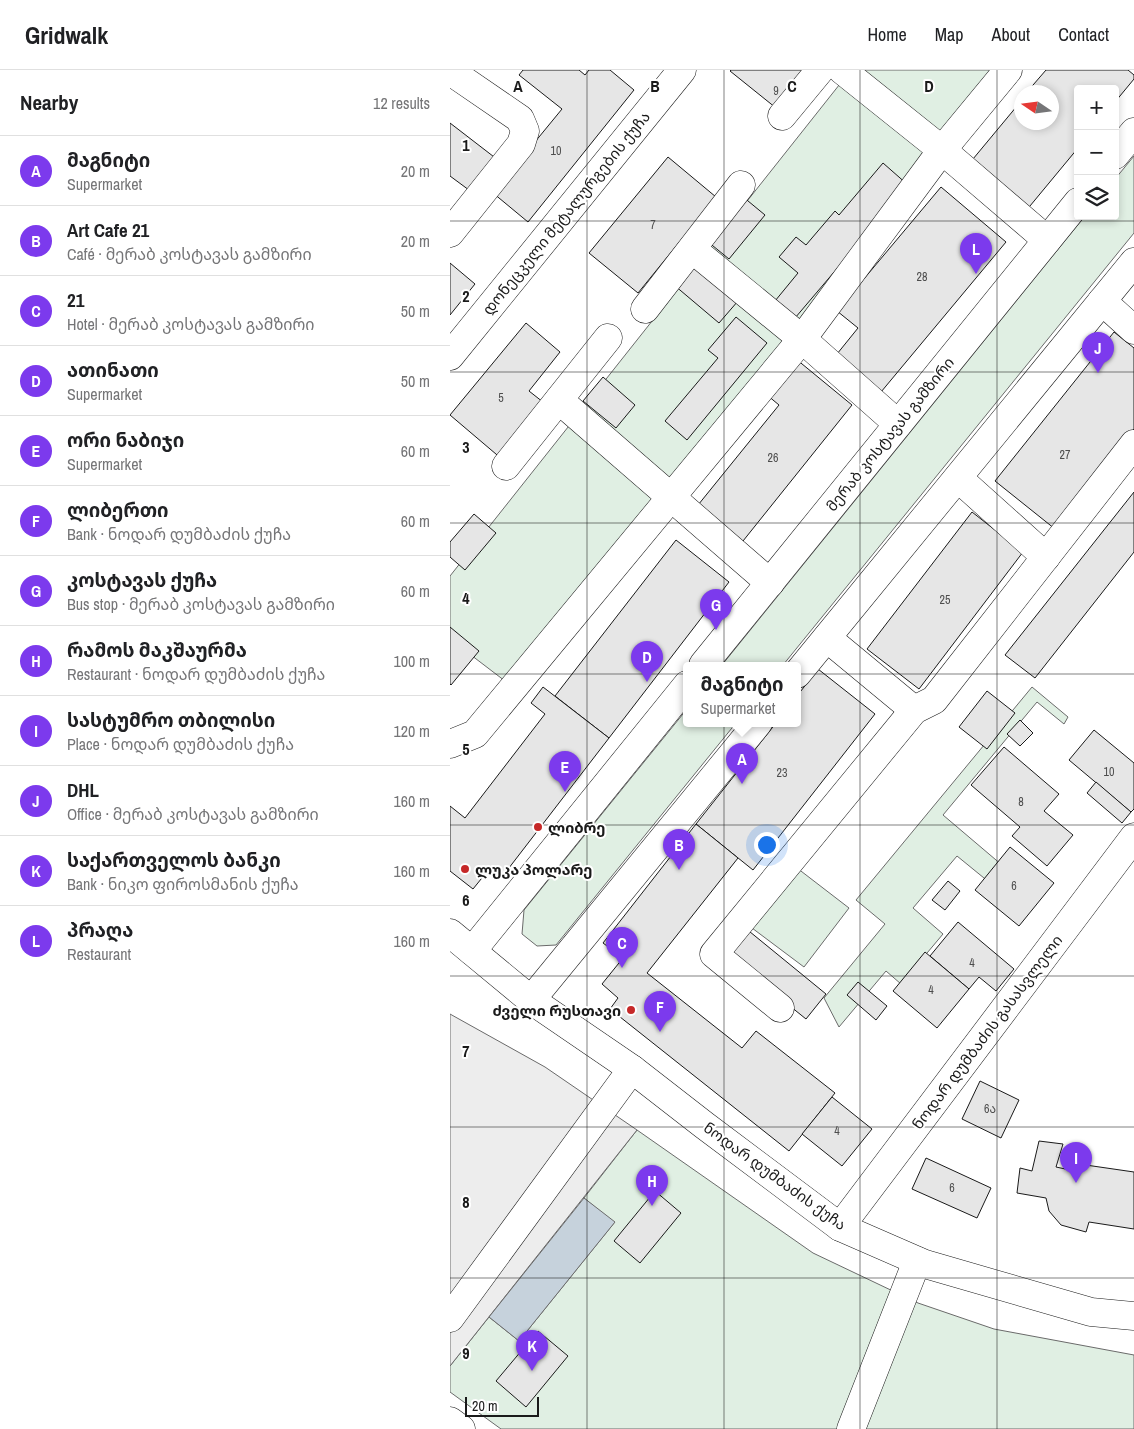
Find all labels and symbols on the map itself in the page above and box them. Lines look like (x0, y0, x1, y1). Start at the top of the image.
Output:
text: A (513, 75, 523, 97)
text: B (650, 75, 660, 97)
text: C (787, 75, 797, 97)
text: D (924, 75, 934, 97)
house number: 9 (773, 83, 779, 99)
north arrow (1014, 85, 1059, 130)
street label: დონეცკელი მეტალურგების ქუჩა (477, 107, 655, 319)
text: 1 (462, 134, 470, 156)
house number: 10 (551, 143, 561, 159)
house number: 7 (650, 217, 656, 233)
pin: L (960, 233, 992, 274)
house number: 28 (917, 269, 927, 285)
text: 2 (462, 285, 470, 307)
pin: J (1082, 332, 1114, 373)
street label: მერაბ კოსტავას გამზირი (821, 352, 959, 516)
house number: 5 (498, 390, 504, 406)
text: 3 (462, 436, 470, 458)
house number: 27 (1060, 447, 1071, 463)
house number: 26 (768, 450, 778, 466)
text: 4 (462, 587, 470, 609)
pin: G (700, 589, 732, 630)
house number: 25 (940, 592, 951, 608)
pin: D (631, 641, 663, 682)
text: 5 (462, 738, 470, 760)
pin: A (726, 743, 758, 784)
pin: E (549, 751, 581, 792)
house number: 10 (1104, 764, 1114, 780)
house number: 23 (777, 765, 787, 781)
house number: 8 (1018, 794, 1024, 810)
place label: ლიბრე (548, 817, 605, 838)
marker: ლიბრე (532, 821, 544, 833)
pin: B (663, 829, 695, 870)
your location (754, 832, 780, 858)
place label: ლუკა პოლარე (475, 859, 592, 880)
marker: ლუკა პოლარე (459, 863, 471, 875)
house number: 6 (1011, 878, 1017, 894)
text: 6 (462, 889, 470, 911)
pin: C (606, 927, 638, 968)
street label: ნოდარ დუმბაძის გასასვლელი (907, 931, 1067, 1133)
house number: 4 (969, 955, 975, 971)
house number: 4 (928, 982, 934, 998)
pin: F (644, 991, 676, 1032)
place label: ძველი რუსთავი (492, 1000, 621, 1021)
marker: ძველი რუსთავი (625, 1004, 637, 1016)
text: 7 (462, 1040, 470, 1062)
house number: 6ა (984, 1101, 996, 1117)
street label: ნოდარ დუმბაძის ქუჩა (699, 1117, 851, 1235)
house number: 4 (834, 1123, 840, 1139)
pin: I (1060, 1142, 1092, 1183)
pin: H (636, 1165, 668, 1206)
house number: 6 (949, 1180, 955, 1196)
text: 8 (462, 1191, 470, 1213)
pin: K (516, 1330, 548, 1371)
text: 9 (462, 1342, 470, 1364)
scale bar (465, 1394, 539, 1417)

